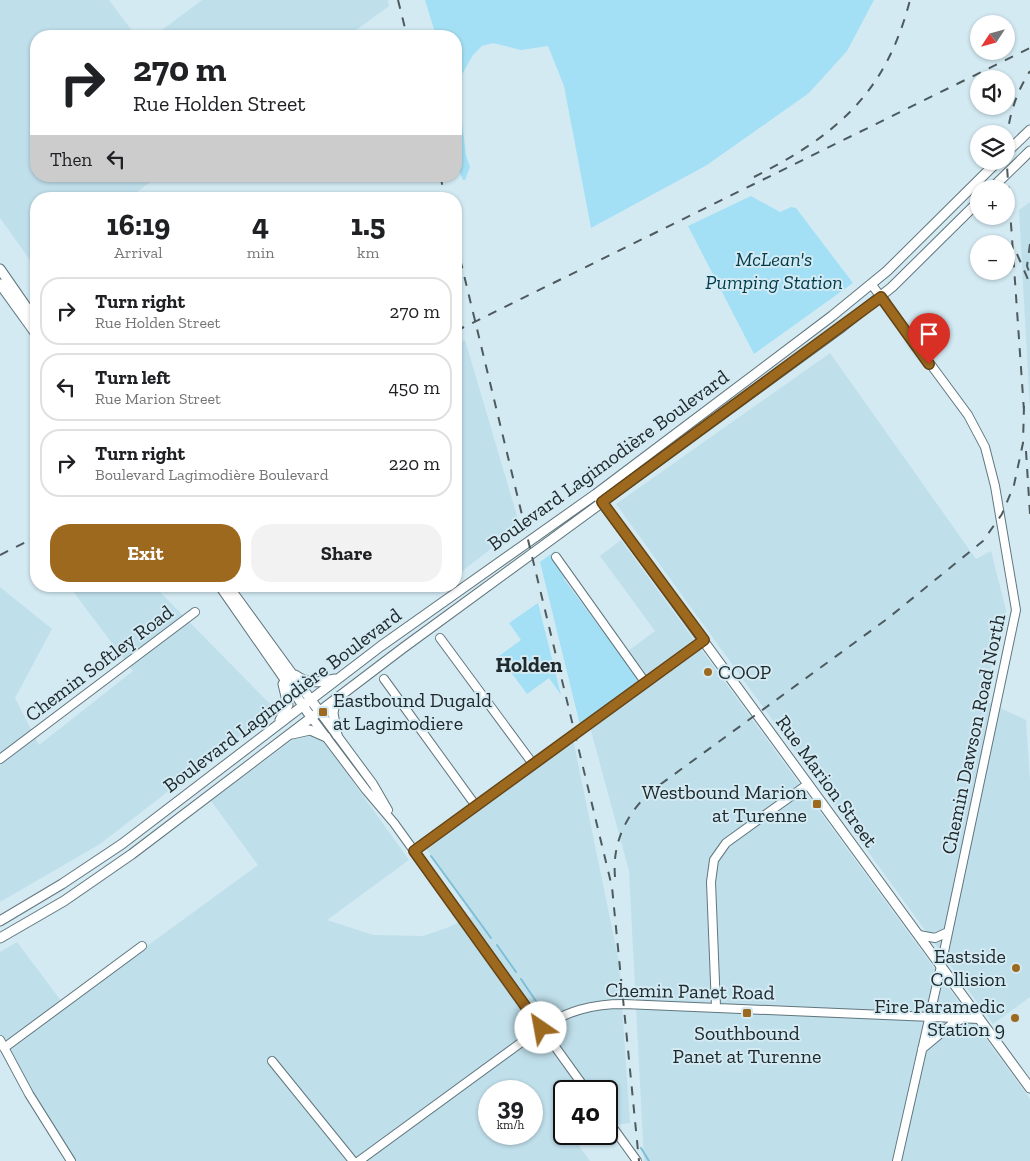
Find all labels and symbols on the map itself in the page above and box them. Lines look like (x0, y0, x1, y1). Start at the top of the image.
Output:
north arrow (970, 15, 1015, 60)
park label: McLean's Pumping Station (705, 247, 843, 294)
pin (908, 313, 950, 364)
street label: Boulevard Lagimodière Boulevard (483, 365, 733, 555)
street label: Chemin Softley Road (20, 600, 178, 726)
street label: Boulevard Lagimodière Boulevard (158, 603, 406, 797)
street label: Chemin Dawson Road North (936, 611, 1010, 856)
district label: Holden (495, 652, 563, 677)
place label: COOP (718, 660, 771, 684)
marker: COOP (702, 666, 714, 678)
place label: Eastbound Dugald at Lagimodiere (333, 688, 492, 735)
marker: Eastbound Dugald at Lagimodiere (317, 706, 329, 718)
street label: Rue Marion Street (771, 710, 883, 852)
place label: Westbound Marion at Turenne (642, 780, 808, 827)
marker: Westbound Marion at Turenne (811, 798, 823, 810)
place label: Eastside Collision (931, 944, 1007, 991)
marker: Eastside Collision (1010, 962, 1022, 974)
street label: Chemin Panet Road (605, 978, 775, 1004)
place label: Fire Paramedic Station 9 (874, 994, 1005, 1041)
position arrow (514, 1001, 566, 1053)
marker: Southbound Panet at Turenne (741, 1007, 753, 1019)
marker: Fire Paramedic Station 9 (1009, 1012, 1021, 1024)
place label: Southbound Panet at Turenne (673, 1021, 821, 1068)
speed limit sign: 40 (553, 1080, 618, 1145)

